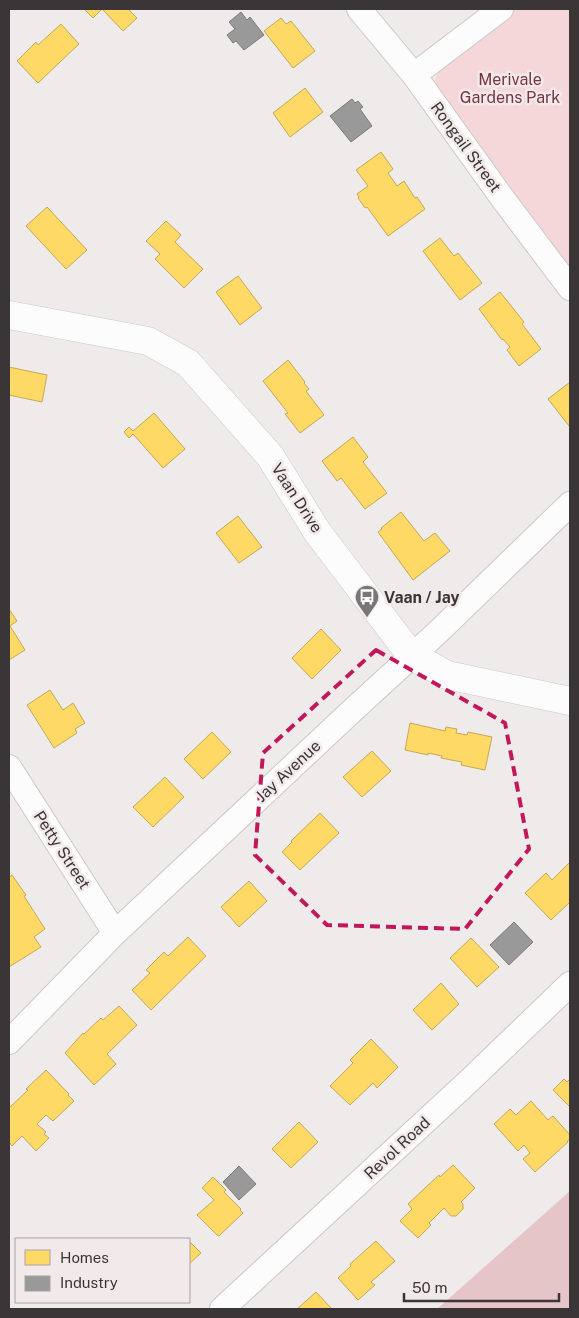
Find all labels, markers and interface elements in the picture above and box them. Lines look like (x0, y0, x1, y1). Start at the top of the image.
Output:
park label: Merivale Gardens Park (460, 70, 560, 107)
street label: Rongail Street (427, 98, 505, 196)
street label: Vaan Drive (267, 460, 327, 536)
bus stop icon: Vaan / Jay (354, 584, 380, 618)
place label: Vaan / Jay (384, 588, 460, 607)
street label: Jay Avenue (251, 736, 325, 806)
street label: Petty Street (30, 807, 94, 893)
street label: Revol Road (360, 1113, 434, 1183)
legend (15, 1238, 190, 1303)
text: Homes (60, 1249, 109, 1266)
scale bar (404, 1270, 559, 1302)
text: Industry (60, 1274, 118, 1291)
text: 50 m (412, 1279, 447, 1296)

